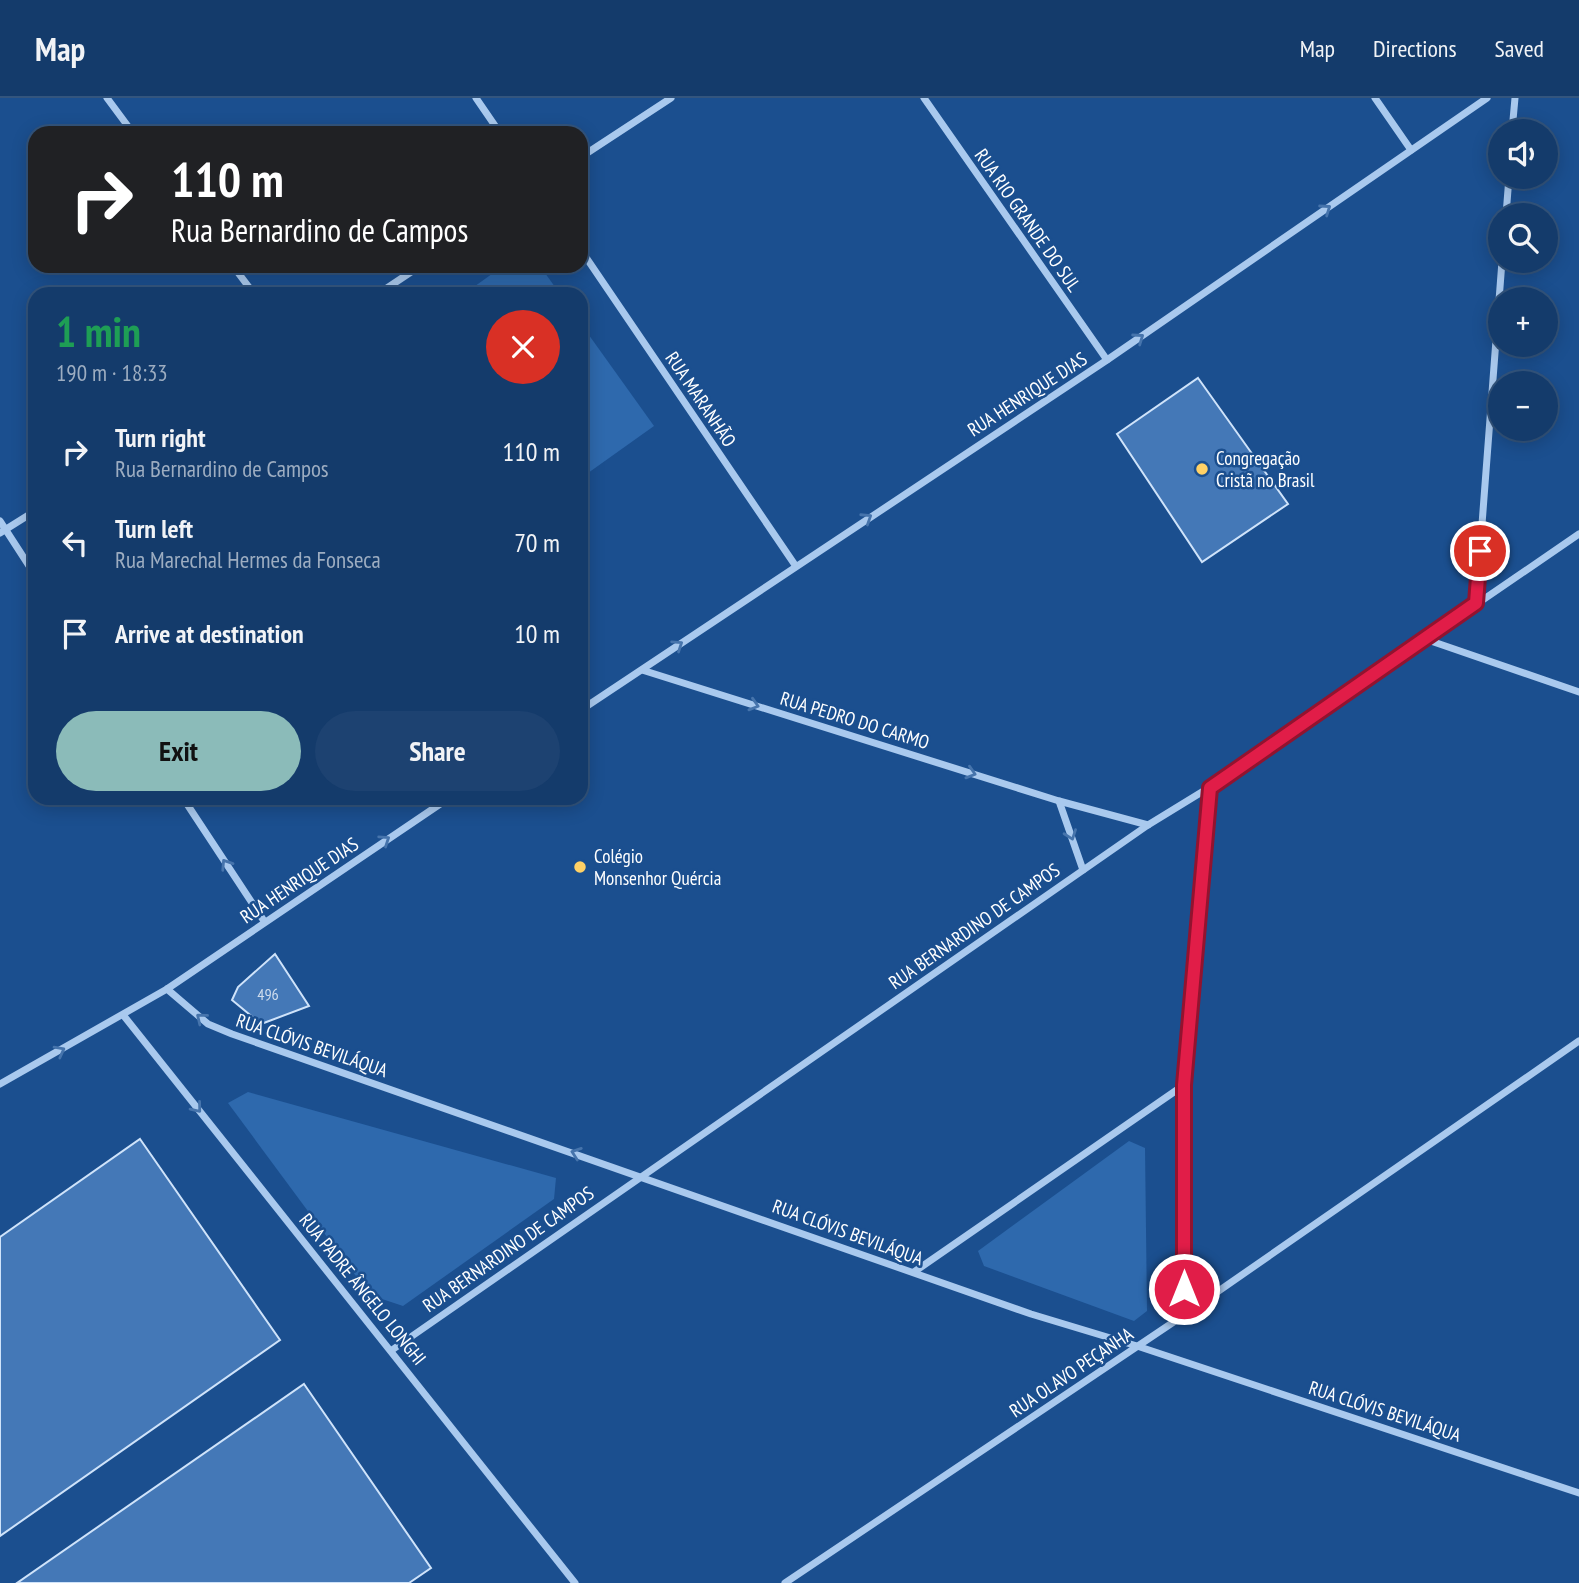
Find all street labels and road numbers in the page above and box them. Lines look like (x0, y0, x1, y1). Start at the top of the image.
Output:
street label: RUA RIO GRANDE DO SUL (970, 144, 1086, 296)
street label: RUA HENRIQUE DIAS (963, 346, 1091, 442)
street label: RUA MARANHÃO (660, 347, 742, 451)
street label: RUA PEDRO DO CARMO (778, 686, 932, 754)
street label: RUA HENRIQUE DIAS (235, 832, 363, 928)
street label: RUA BERNARDINO DE CAMPOS (884, 858, 1064, 994)
street label: RUA CLÓVIS BEVILÁQUA (233, 1008, 391, 1082)
street label: RUA BERNARDINO DE CAMPOS (418, 1181, 598, 1317)
street label: RUA CLÓVIS BEVILÁQUA (769, 1194, 927, 1270)
street label: RUA PADRE ÂNGELO LONGHI (294, 1208, 432, 1370)
street label: RUA OLAVO PEÇANHA (1005, 1322, 1138, 1422)
street label: RUA CLÓVIS BEVILÁQUA (1306, 1375, 1464, 1447)

